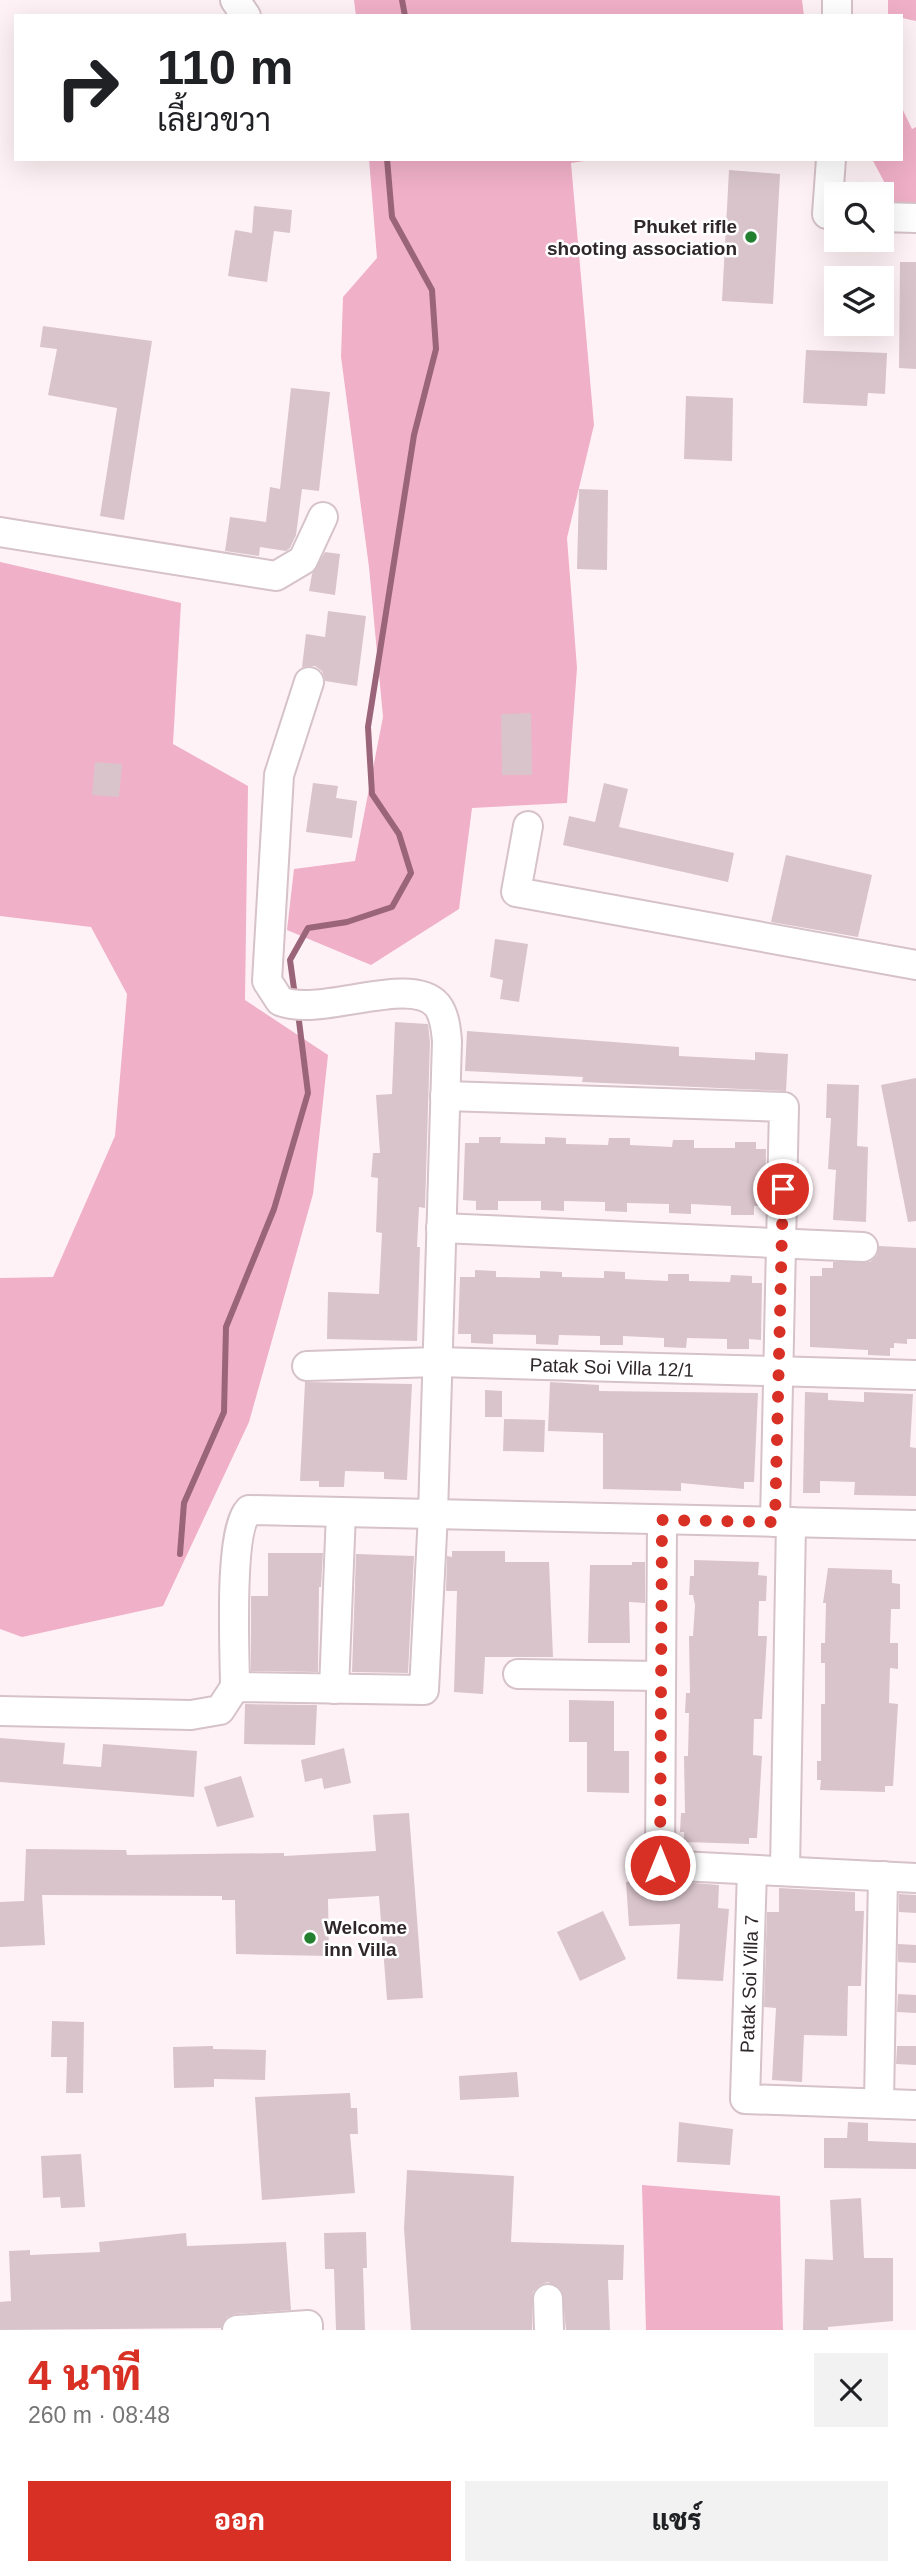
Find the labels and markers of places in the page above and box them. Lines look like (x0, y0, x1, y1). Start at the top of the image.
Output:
place label: Phuket rifle shooting association (547, 216, 737, 259)
marker: Phuket rifle shooting association (743, 229, 759, 245)
pin (753, 1159, 813, 1219)
place label: Welcome inn Villa (324, 1917, 407, 1960)
marker: Welcome inn Villa (302, 1930, 318, 1946)

